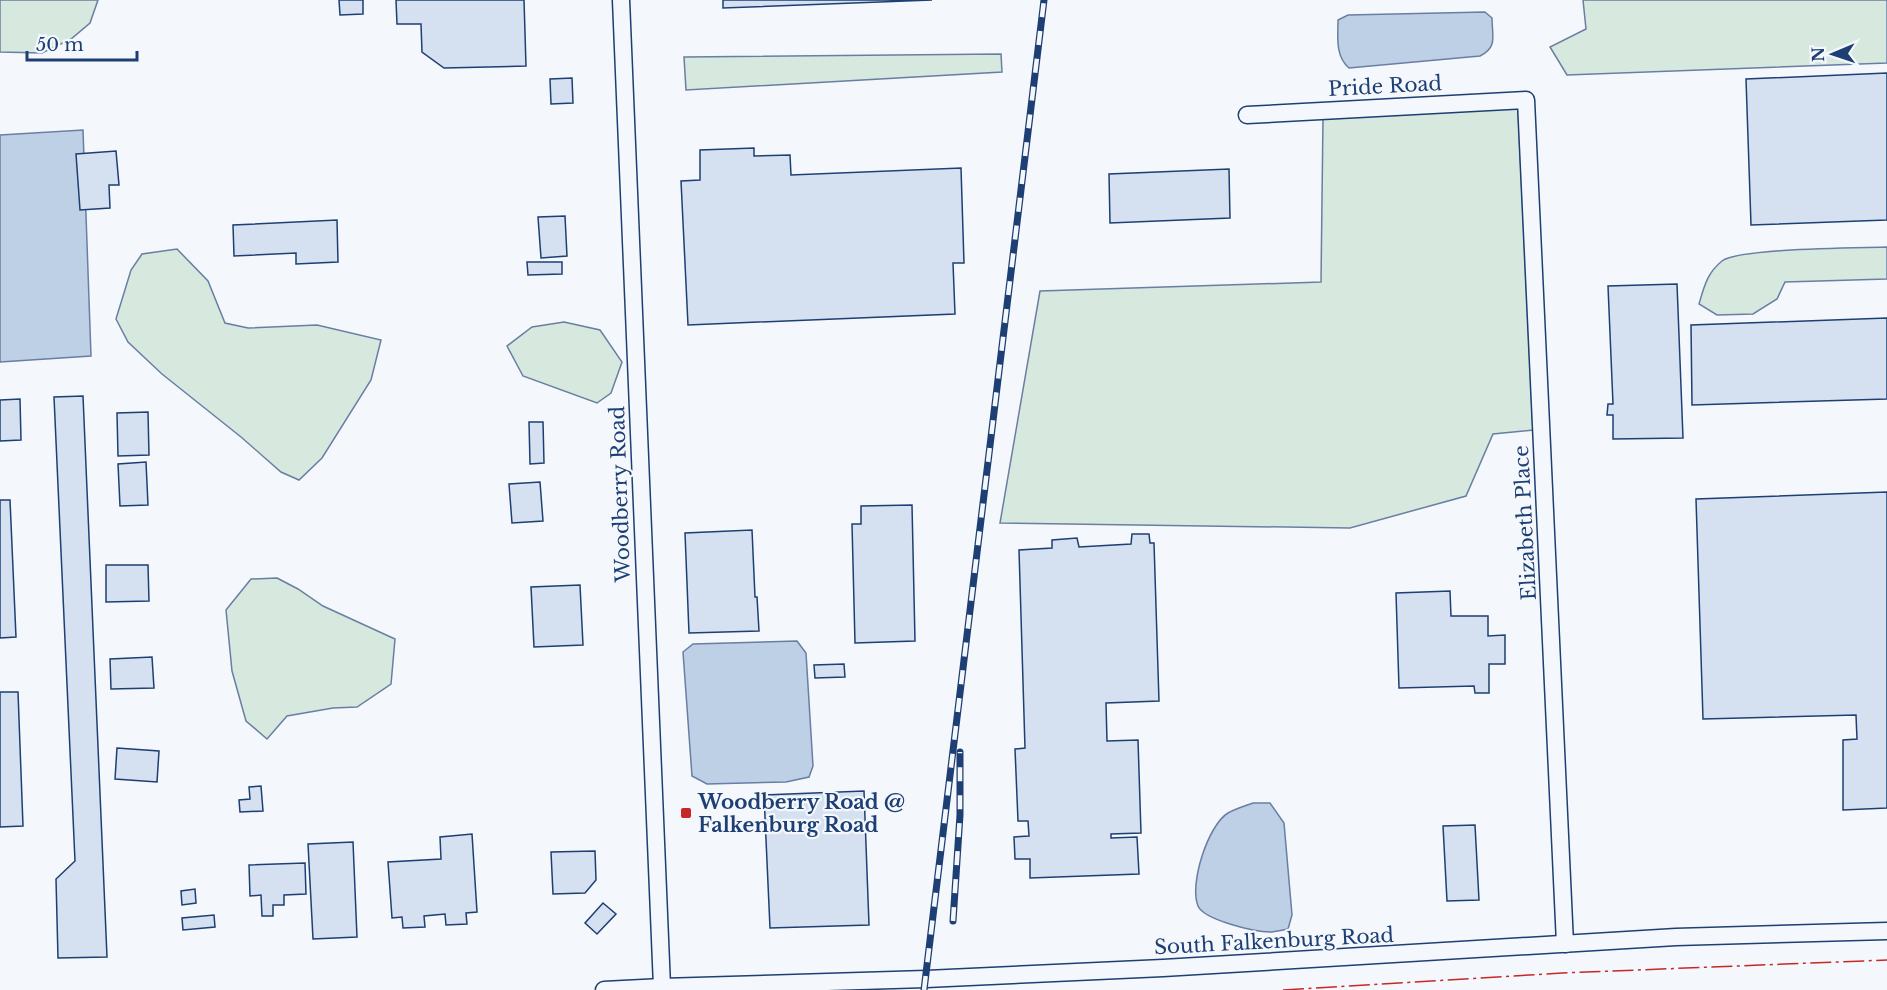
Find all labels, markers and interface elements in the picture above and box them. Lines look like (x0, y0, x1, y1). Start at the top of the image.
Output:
scale bar (27, 24, 136, 62)
north arrow (1803, 24, 1863, 84)
text: 50 m (36, 34, 84, 56)
text: N (1808, 47, 1828, 62)
street label: Pride Road (1327, 71, 1443, 101)
street label: Woodberry Road (605, 405, 635, 584)
street label: Elizabeth Place (1509, 445, 1541, 601)
place label: Woodberry Road @ Falkenburg Road (697, 790, 905, 837)
marker: Woodberry Road @ Falkenburg Road (679, 806, 693, 820)
street label: South Falkenburg Road (1153, 923, 1395, 959)

